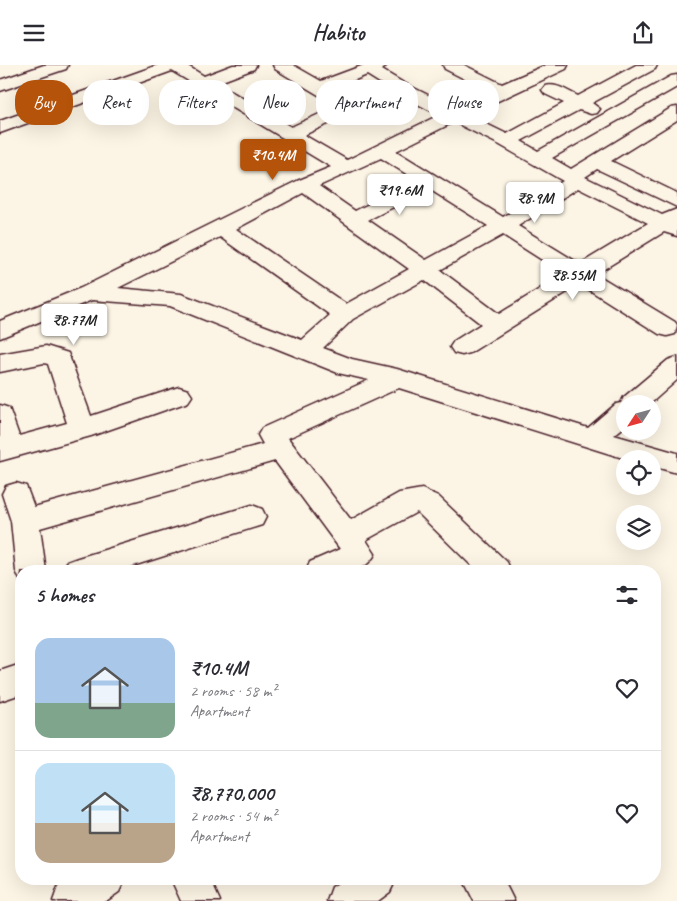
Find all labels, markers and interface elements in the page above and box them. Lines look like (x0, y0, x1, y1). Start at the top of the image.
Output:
icon: menu (20, 19, 48, 47)
text: Habito (313, 19, 364, 47)
icon: share (629, 19, 657, 47)
chip: Buy (15, 80, 73, 125)
chip: Rent (83, 80, 149, 125)
chip: Filters (159, 80, 234, 125)
chip: New (244, 80, 306, 125)
chip: Apartment (316, 80, 418, 125)
chip: House (428, 80, 499, 125)
pin: ₹10.4M (232, 139, 314, 181)
text: ₹10.4M (251, 145, 295, 165)
pin: ₹19.6M (359, 173, 441, 216)
text: ₹19.6M (378, 180, 422, 200)
pin: ₹8.9M (500, 181, 570, 224)
text: ₹8.9M (517, 188, 553, 208)
pin: ₹8.55M (532, 259, 614, 301)
text: ₹8.55M (551, 265, 595, 285)
pin: ₹8.77M (33, 303, 115, 346)
text: ₹8.77M (52, 310, 96, 330)
north arrow (616, 395, 661, 440)
map controls (616, 395, 661, 550)
button: locate (616, 450, 661, 495)
button: layers (616, 505, 661, 550)
icon: filters (613, 581, 641, 609)
text: 5 homes (35, 582, 94, 608)
text: ₹10.4M (190, 655, 247, 681)
icon: home (75, 658, 135, 718)
icon: heart (613, 674, 641, 702)
text: 2 rooms · 58 m² (190, 681, 276, 701)
text: Apartment (190, 701, 249, 721)
text: ₹8,770,000 (190, 780, 274, 806)
icon: home (75, 783, 135, 843)
icon: heart (613, 799, 641, 827)
text: 2 rooms · 54 m² (190, 806, 276, 826)
text: Apartment (190, 826, 249, 846)

